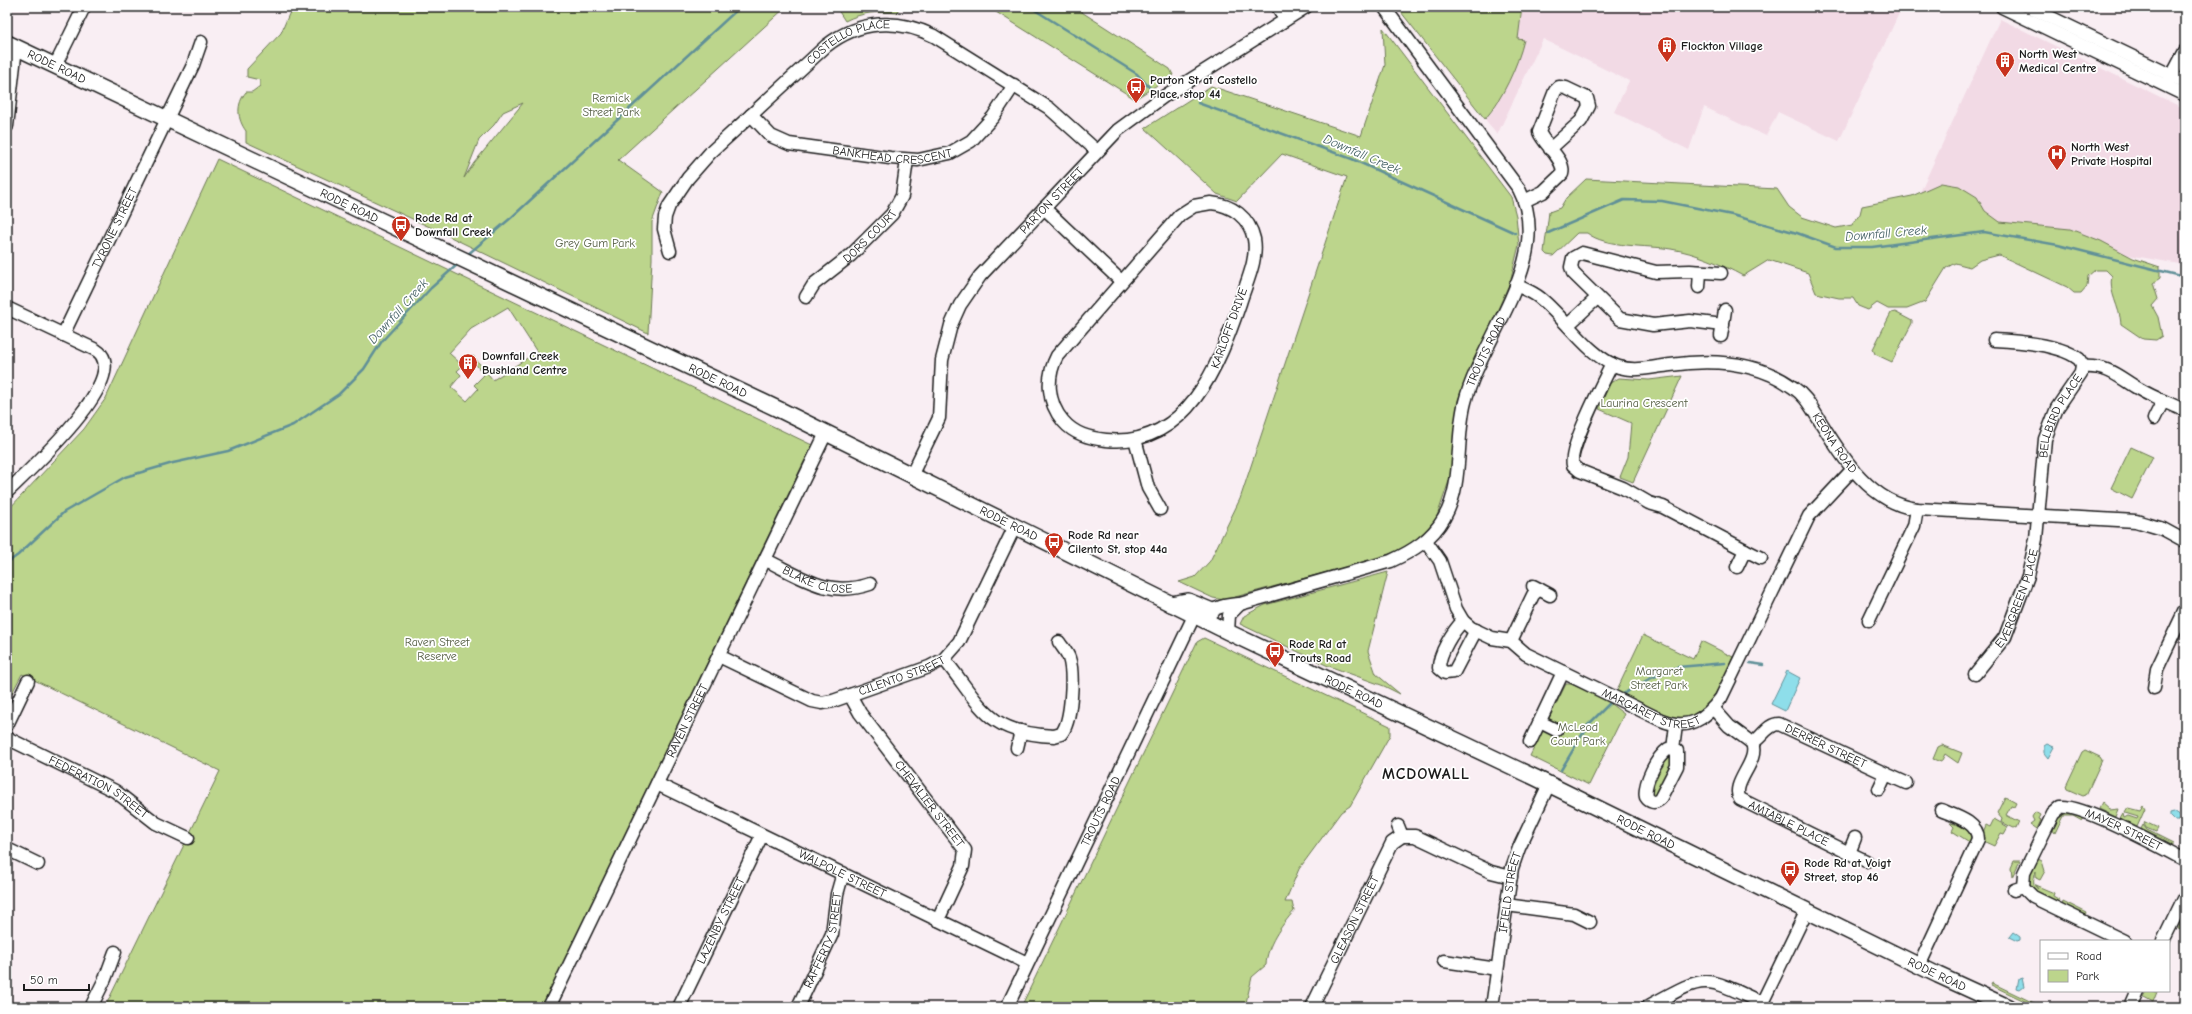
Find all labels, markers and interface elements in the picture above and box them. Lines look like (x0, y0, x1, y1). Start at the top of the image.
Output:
street label: COSTELLO PLACE (804, 17, 890, 67)
building icon: Flockton Village (1656, 35, 1678, 63)
place label: Flockton Village (1681, 39, 1763, 53)
street label: RODE ROAD (25, 47, 88, 86)
place label: North West Medical Centre (2019, 47, 2097, 75)
building icon: North West Medical Centre (1994, 50, 2016, 78)
place label: Parton St at Costello Place, stop 44 (1150, 73, 1257, 101)
bus stop icon: Parton St at Costello Place, stop 44 (1125, 76, 1147, 104)
park label: Remick Street Park (582, 91, 640, 119)
water label: Downfall Creek (1321, 131, 1403, 177)
place label: North West Private Hospital (2071, 140, 2152, 168)
street label: BANKHEAD CRESCENT (832, 143, 954, 167)
hospital icon: North West Private Hospital (2046, 143, 2068, 171)
street label: PARTON STREET (1017, 164, 1087, 236)
street label: TYRONE STREET (89, 184, 140, 271)
street label: RODE ROAD (318, 186, 381, 225)
street label: DORS COURT (840, 207, 900, 266)
place label: Rode Rd at Downfall Creek (415, 211, 492, 239)
bus stop icon: Rode Rd at Downfall Creek (390, 214, 412, 242)
water label: Downfall Creek (1844, 222, 1928, 244)
park label: Grey Gum Park (555, 236, 635, 250)
water label: Downfall Creek (365, 275, 432, 347)
street label: KARLOFF DRIVE (1208, 286, 1250, 370)
street label: TROUTS ROAD (1463, 314, 1509, 388)
place label: Downfall Creek Bushland Centre (482, 349, 567, 377)
building icon: Downfall Creek Bushland Centre (457, 352, 479, 380)
street label: RODE ROAD (686, 361, 749, 400)
street label: BELLBIRD PLACE (2036, 371, 2085, 459)
park label: Laurina Crescent (1600, 396, 1688, 410)
street label: KEONA ROAD (1810, 410, 1860, 476)
street label: RODE ROAD (977, 503, 1040, 544)
place label: Rode Rd near Cilento St, stop 44a (1068, 528, 1167, 556)
bus stop icon: Rode Rd near Cilento St, stop 44a (1043, 531, 1065, 559)
street label: EVERGREEN PLACE (1992, 548, 2041, 651)
street label: BLAKE CLOSE (780, 563, 853, 596)
park label: Raven Street Reserve (405, 635, 470, 663)
place label: Rode Rd at Trouts Road (1289, 637, 1351, 665)
bus stop icon: Rode Rd at Trouts Road (1264, 640, 1286, 668)
street label: CILENTO STREET (857, 652, 948, 698)
park label: Margaret Street Park (1630, 664, 1688, 692)
street label: RODE ROAD (1322, 672, 1385, 712)
street label: RAVEN STREET (664, 681, 711, 760)
street label: MARGARET STREET (1600, 685, 1704, 731)
park label: McLeod Court Park (1550, 720, 1606, 748)
street label: DERRER STREET (1783, 721, 1869, 771)
street label: FEDERATION STREET (46, 753, 152, 822)
street label: CHEVALIER STREET (892, 757, 968, 851)
district label: MCDOWALL (1382, 765, 1470, 783)
street label: TROUTS ROAD (1078, 774, 1123, 848)
street label: AMIABLE PLACE (1746, 797, 1831, 849)
street label: MAYER STREET (2083, 806, 2165, 854)
street label: RODE ROAD (1615, 812, 1677, 852)
street label: WALPOLE STREET (796, 847, 889, 901)
street label: IFIELD STREET (1496, 849, 1524, 934)
place label: Rode Rd at Voigt Street, stop 46 (1804, 856, 1892, 884)
bus stop icon: Rode Rd at Voigt Street, stop 46 (1779, 859, 1801, 887)
street label: GLEASON STREET (1327, 873, 1382, 966)
street label: LAZENBY STREET (694, 874, 748, 966)
street label: RAFFERTY STREET (801, 891, 844, 990)
legend (2040, 940, 2170, 992)
text: Road (2076, 949, 2102, 963)
street label: RODE ROAD (1905, 954, 1969, 994)
scale bar (24, 966, 89, 992)
text: Park (2076, 969, 2099, 983)
text: 50 m (30, 973, 58, 987)

